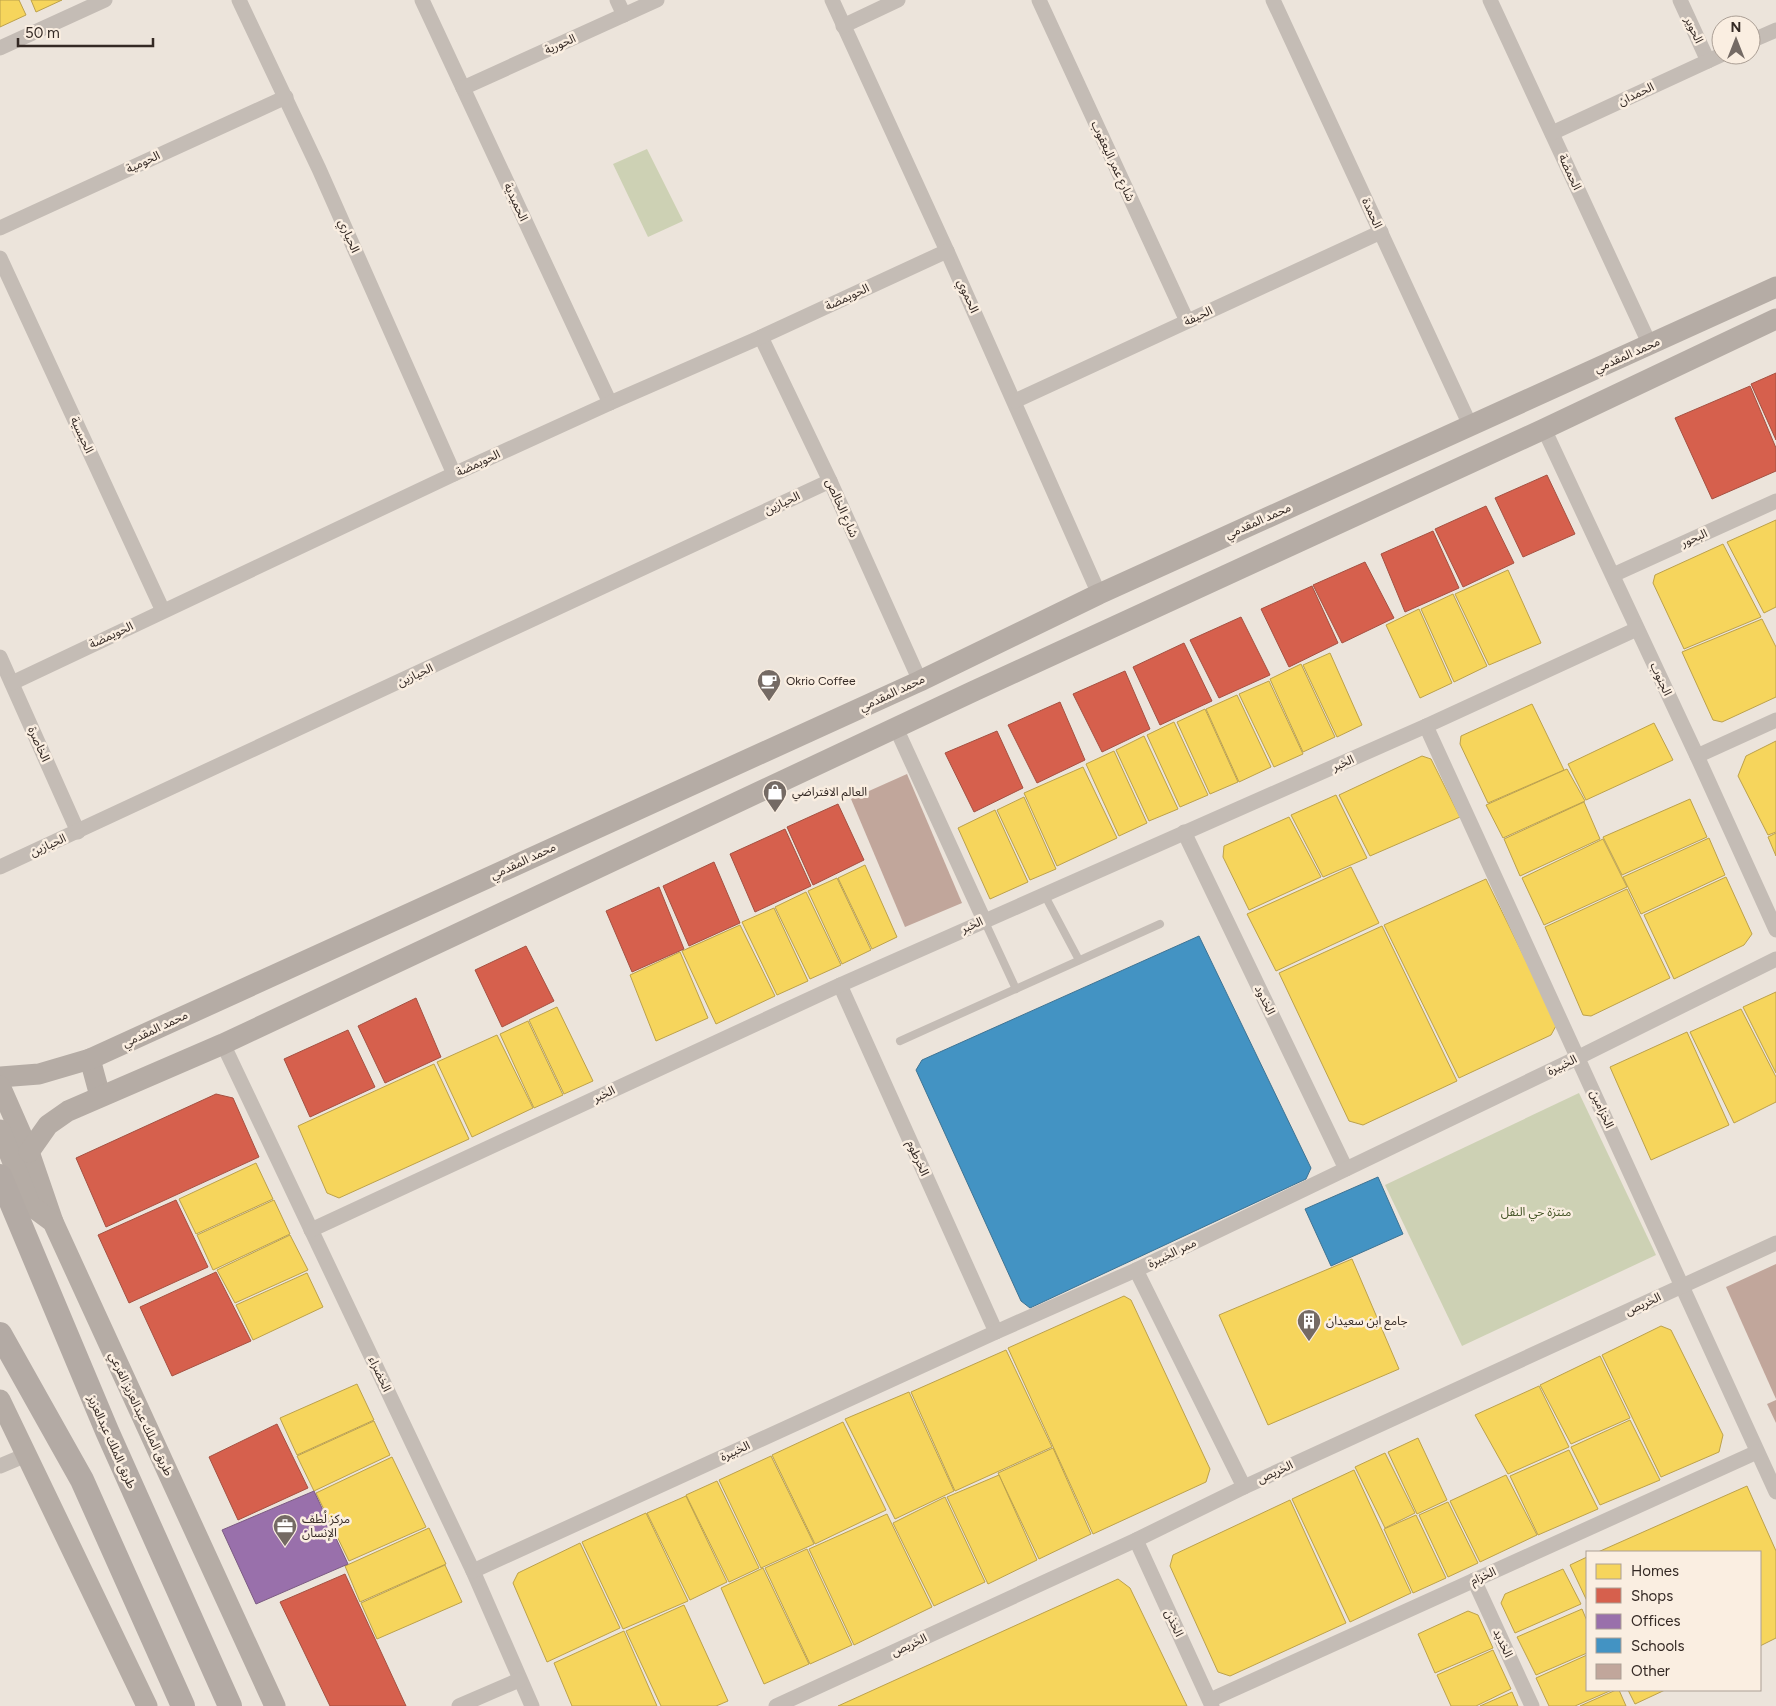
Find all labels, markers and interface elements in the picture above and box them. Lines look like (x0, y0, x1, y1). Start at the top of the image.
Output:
street label: الحوير (1681, 14, 1706, 46)
scale bar (18, 15, 152, 47)
north arrow (1711, 15, 1761, 65)
text: N (1731, 19, 1741, 36)
text: 50 m (25, 24, 60, 42)
street label: الحورية (542, 31, 578, 57)
street label: الحمدان (1616, 80, 1656, 108)
street label: شارع عمر اليعقوب (1086, 118, 1138, 204)
street label: الحومية (124, 148, 162, 176)
street label: الحمضة (1556, 152, 1584, 192)
street label: الحميدية (501, 181, 531, 224)
street label: الحمدة (1359, 196, 1385, 230)
street label: الحياري (333, 217, 363, 256)
street label: الحموي (952, 277, 982, 316)
street label: الحويمضة (823, 281, 871, 313)
street label: الحيفة (1182, 303, 1215, 329)
street label: محمد المقدمي (1592, 334, 1663, 378)
street label: الحيسية (67, 415, 97, 456)
street label: الحويمضة (454, 447, 502, 479)
street label: شارع الخالص (821, 476, 861, 540)
street label: الحيازين (762, 489, 802, 517)
street label: محمد المقدمي (1223, 500, 1294, 544)
street label: البحور (1678, 526, 1710, 550)
street label: الحويمضة (87, 619, 135, 651)
street label: الجنوب (1647, 660, 1675, 698)
street label: الحيازين (395, 661, 435, 689)
cafe icon: Okrio Coffee (756, 668, 782, 702)
street label: محمد المقدمي (857, 672, 928, 717)
place label: Okrio Coffee (786, 674, 856, 688)
street label: الخاصرة (25, 724, 53, 764)
street label: الخبر (1329, 752, 1356, 774)
shop icon: العالم الافتراضي (762, 779, 788, 813)
place label: العالم الافتراضي (792, 785, 867, 802)
street label: الحيازين (28, 831, 68, 859)
street label: محمد المقدمي (488, 840, 559, 885)
street label: الخبر (958, 914, 985, 936)
street label: الخدود (1252, 983, 1278, 1017)
street label: محمد المقدمي (120, 1008, 191, 1053)
street label: الخبيرة (1545, 1052, 1579, 1078)
street label: الخبر (590, 1083, 617, 1106)
street label: الخزامين (1587, 1088, 1617, 1130)
street label: الخرطوم (902, 1138, 932, 1179)
park label: منتزة حي النفل (1501, 1205, 1571, 1222)
street label: ممر الخبيرة (1145, 1235, 1199, 1271)
street label: الخريص (1623, 1290, 1663, 1318)
building icon: جامع ابن سعيدان (1296, 1308, 1322, 1342)
place label: جامع ابن سعيدان (1326, 1314, 1408, 1330)
street label: طريق الملك عبدالعزيز الفرعي (106, 1350, 176, 1478)
street label: الخضراء (366, 1354, 394, 1394)
street label: طريق الملك عبدالعزيز (85, 1393, 139, 1491)
street label: الخبيرة (718, 1438, 752, 1464)
street label: الخريص (1255, 1458, 1295, 1486)
place label: مركز لُطف الإنسان (302, 1510, 350, 1541)
office icon: مركز لُطف الإنسان (272, 1513, 298, 1547)
legend (1586, 1551, 1761, 1691)
text: Homes (1631, 1562, 1679, 1580)
street label: الخزام (1468, 1564, 1499, 1590)
text: Shops (1631, 1587, 1673, 1605)
street label: الخذن (1162, 1607, 1186, 1639)
text: Offices (1631, 1612, 1681, 1630)
street label: الخديد (1490, 1626, 1516, 1660)
street label: الخريص (889, 1631, 929, 1659)
text: Schools (1631, 1637, 1684, 1655)
text: Other (1631, 1662, 1670, 1680)

